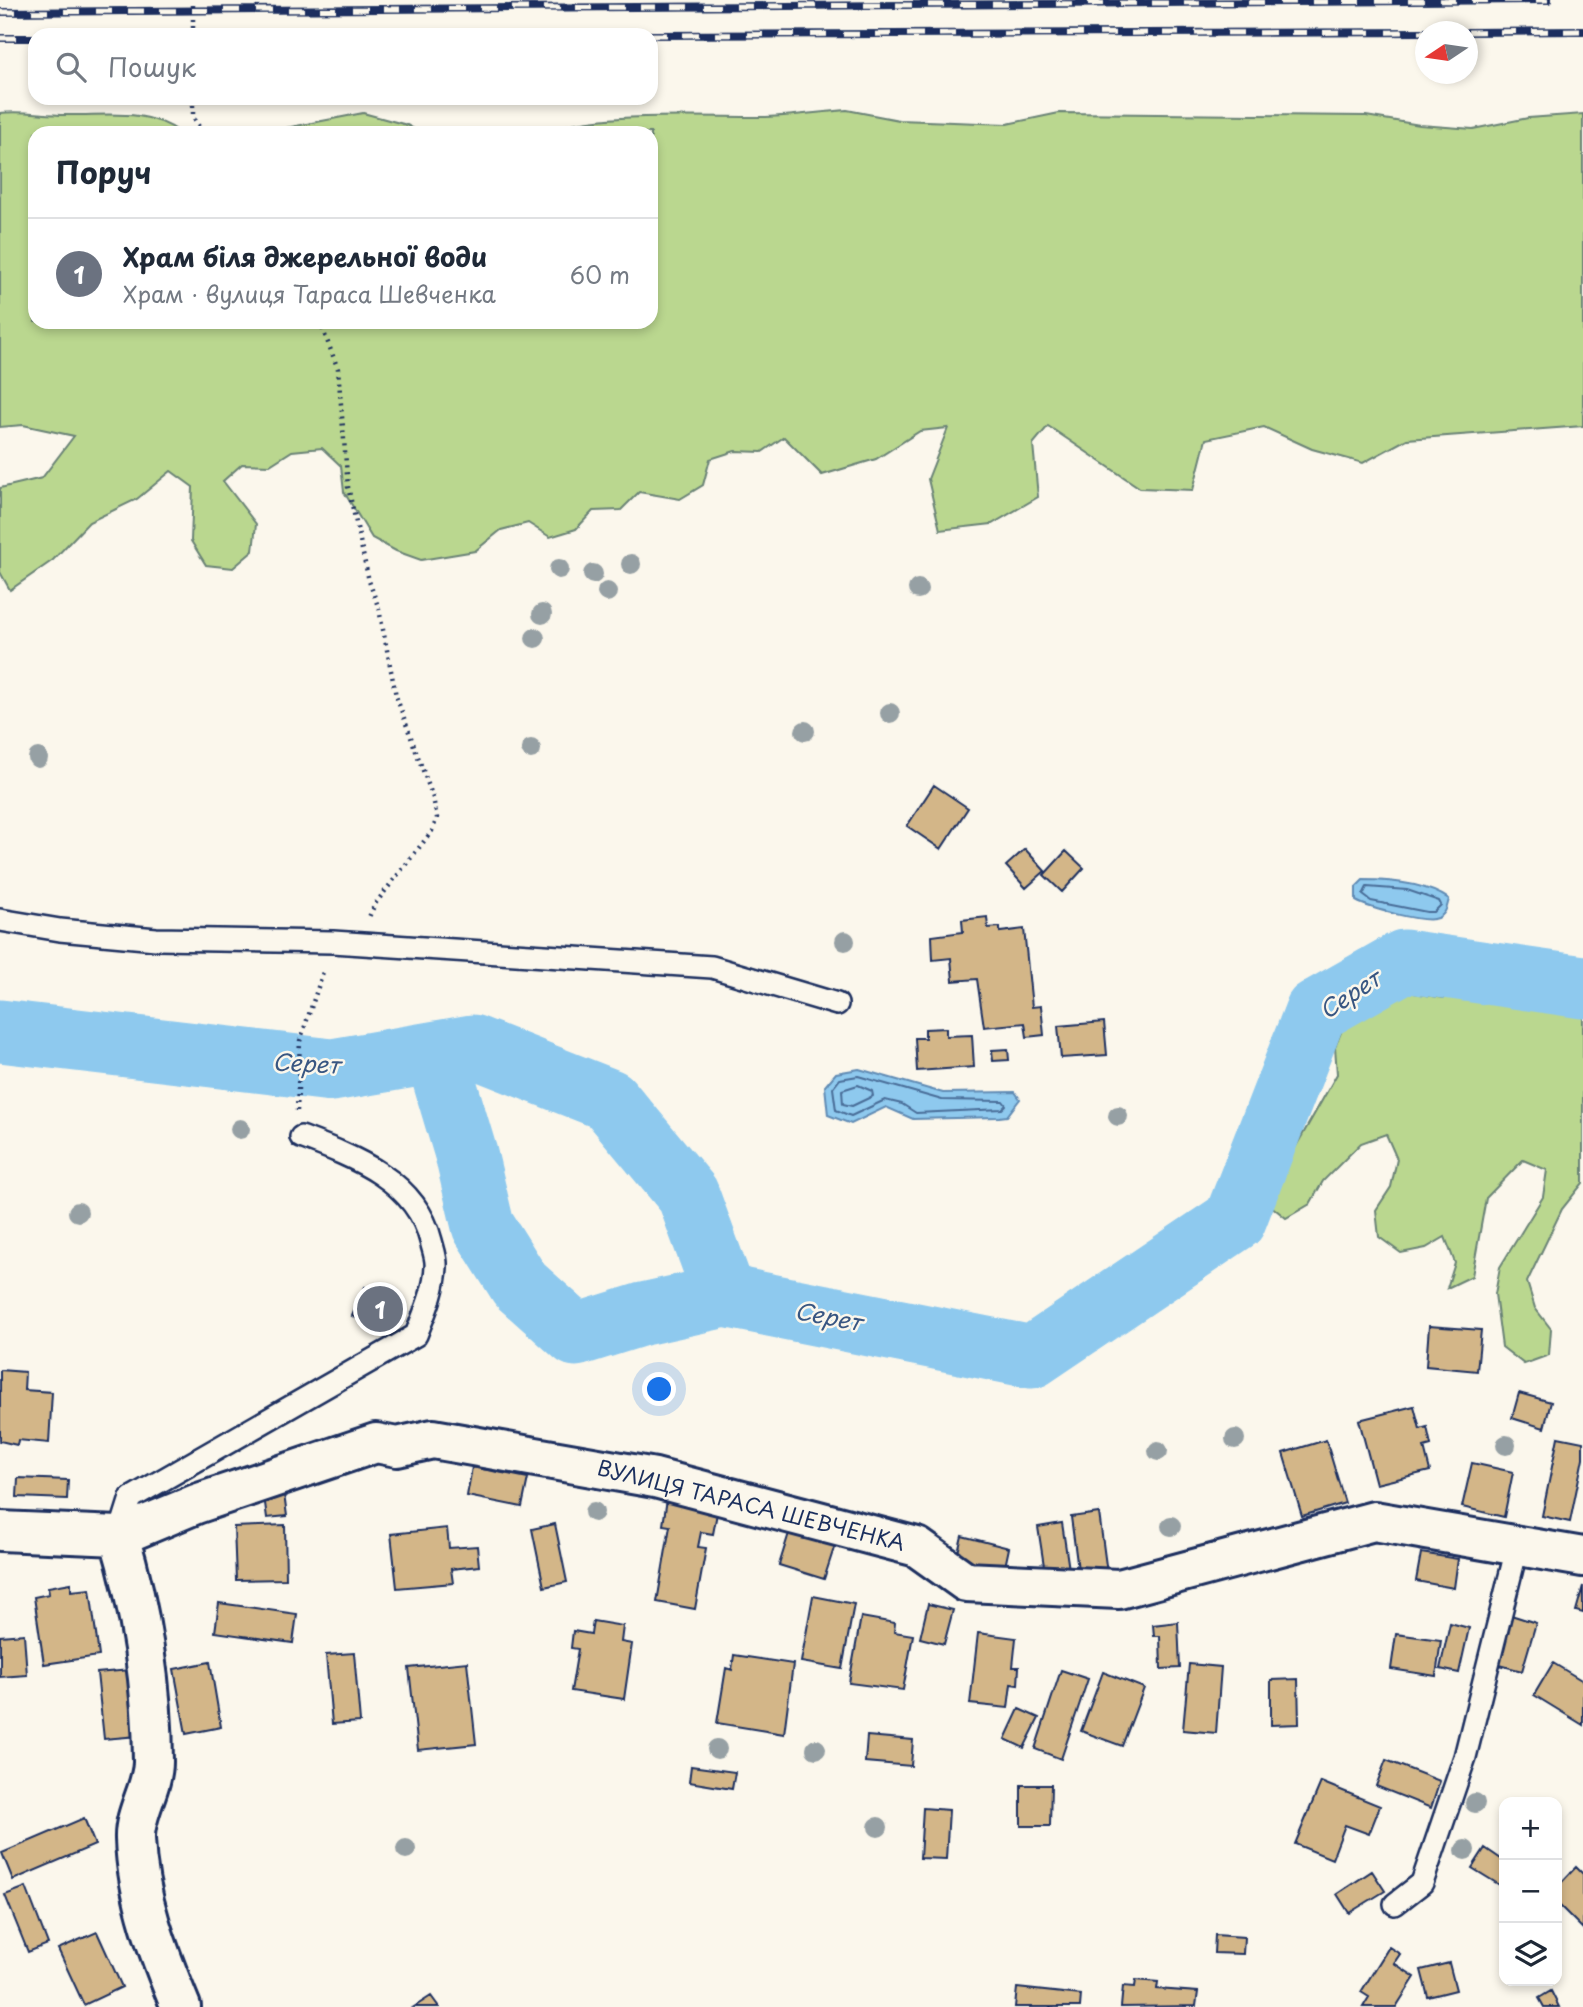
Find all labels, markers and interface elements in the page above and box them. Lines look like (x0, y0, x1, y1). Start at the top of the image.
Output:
north arrow (1415, 21, 1478, 84)
search box (28, 28, 658, 105)
text: Пошук (108, 47, 196, 86)
icon: search (52, 48, 90, 86)
text: Поруч (56, 149, 151, 194)
text: Храм біля джерельної води (123, 237, 487, 276)
text: 1 (74, 257, 85, 292)
text: 60 m (570, 257, 630, 292)
text: Храм · вулиця Тараса Шевченка (123, 276, 496, 311)
water label: Серет (1312, 959, 1390, 1027)
water label: Серет (272, 1043, 344, 1082)
pin: 1 (357, 1283, 403, 1335)
water label: Серет (792, 1292, 868, 1340)
your location (642, 1372, 676, 1406)
street label: ВУЛИЦЯ ТАРАСА ШЕВЧЕНКА (594, 1450, 909, 1558)
map controls (1499, 1797, 1562, 1986)
button: + (1499, 1797, 1562, 1860)
button: − (1499, 1860, 1562, 1923)
button: layers (1499, 1923, 1562, 1986)

